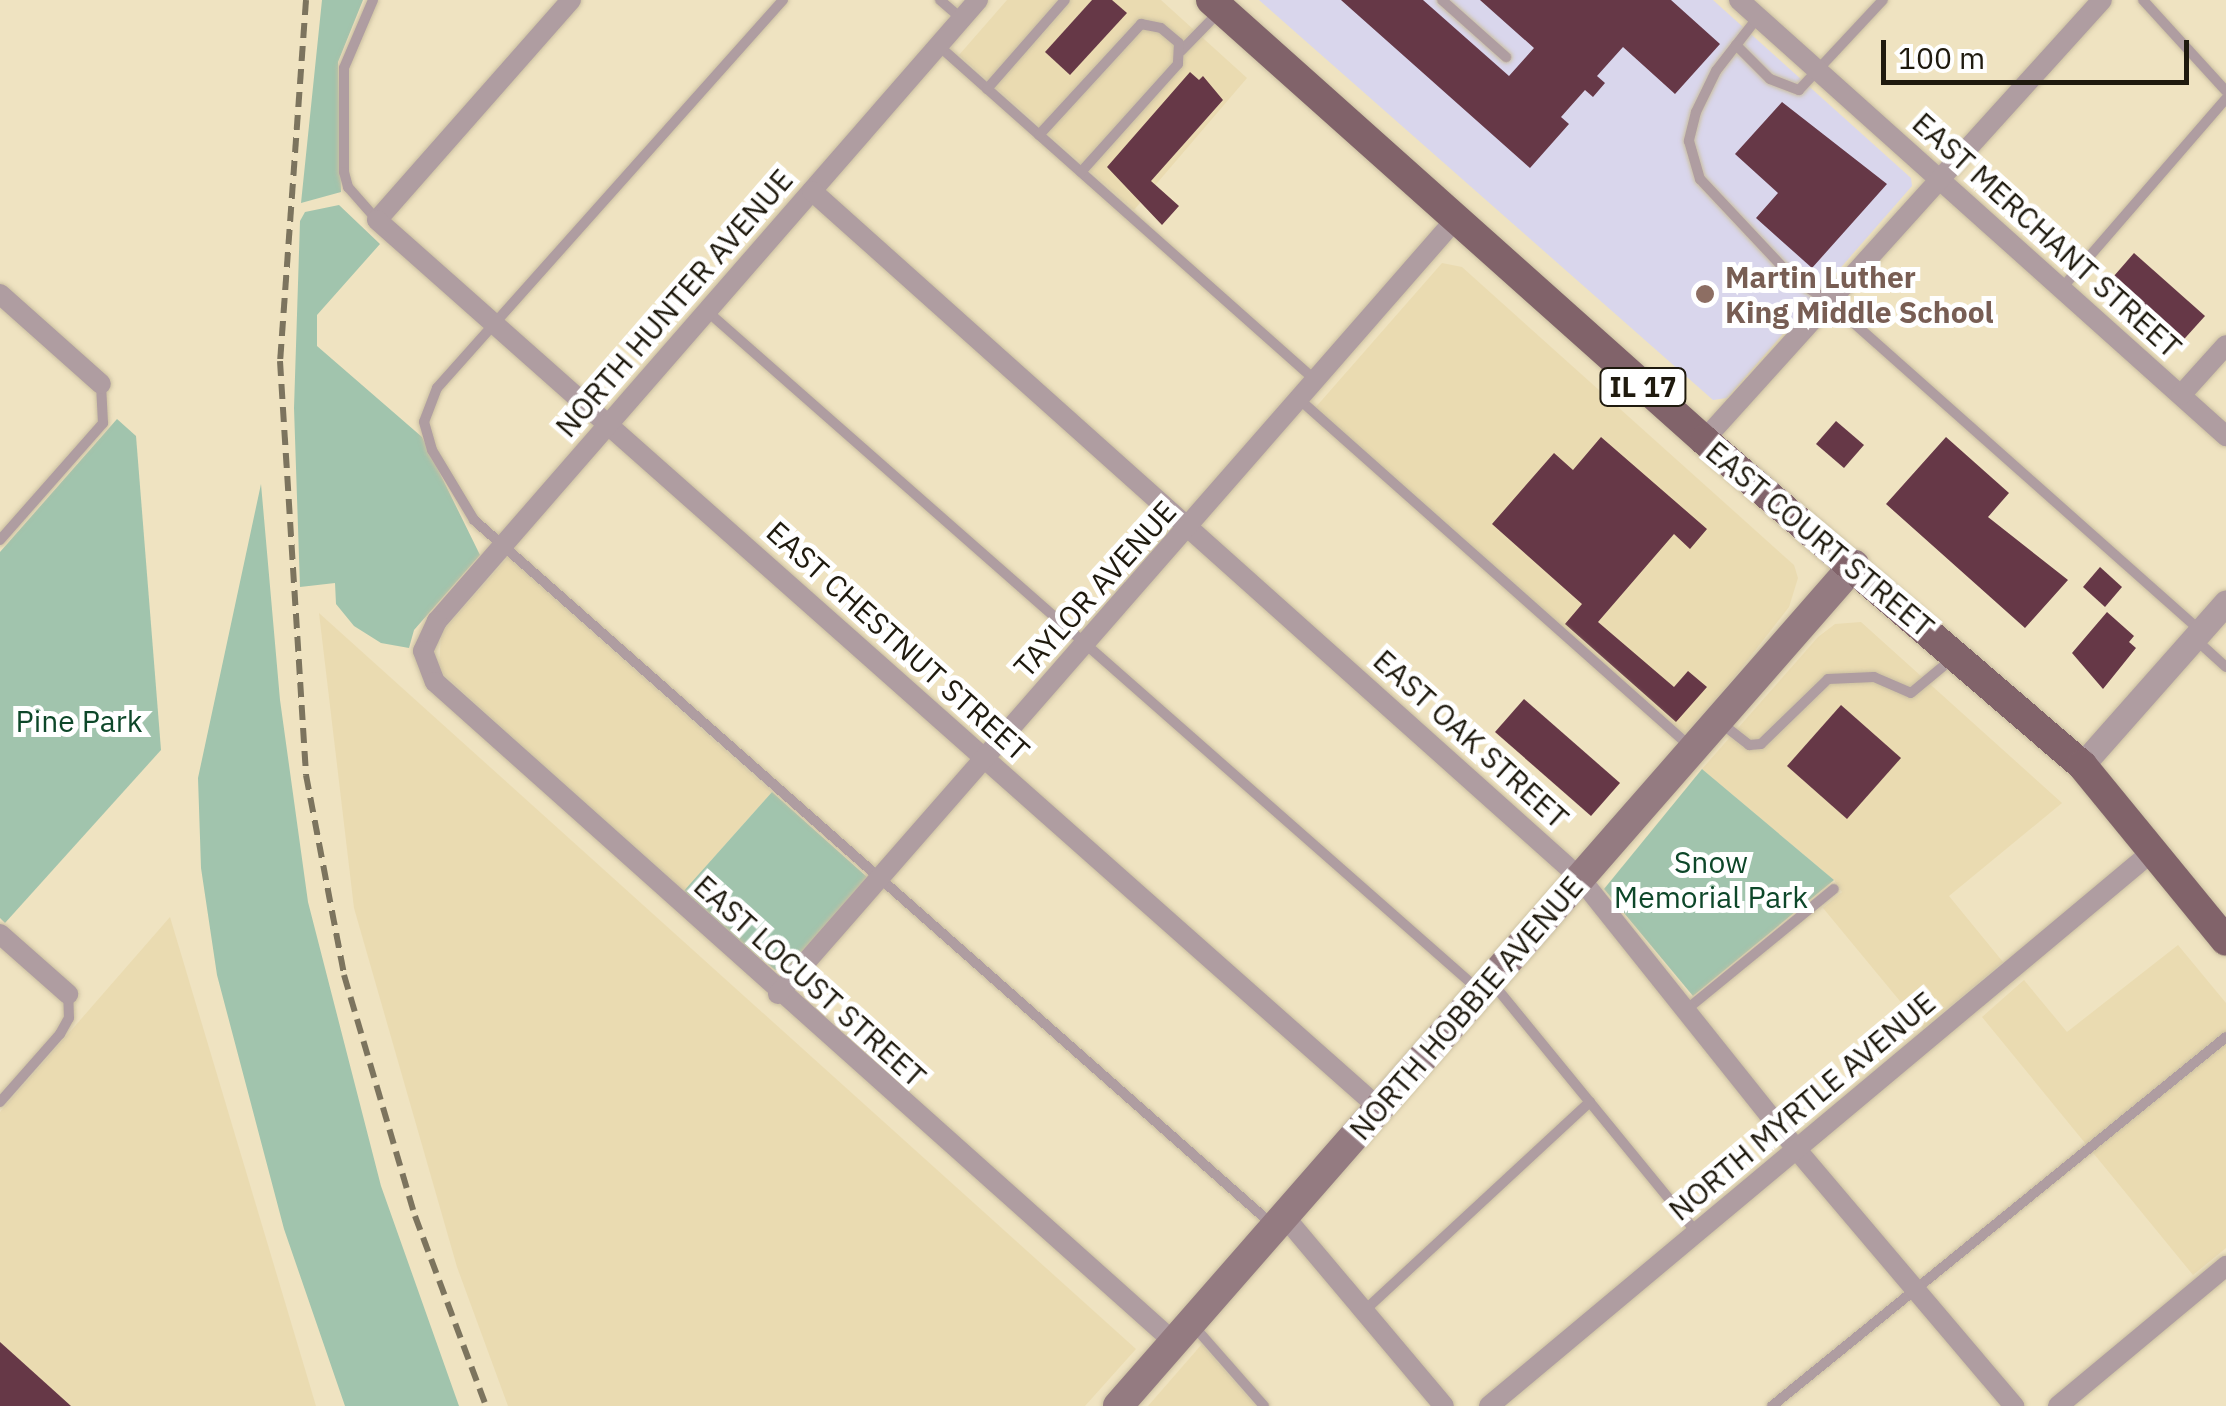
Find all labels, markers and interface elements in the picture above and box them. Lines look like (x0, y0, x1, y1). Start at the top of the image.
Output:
scale bar (1886, 20, 2194, 82)
text: 100 m (1898, 38, 1985, 77)
street label: EAST MERCHANT STREET (1905, 105, 2189, 365)
street label: NORTH HUNTER AVENUE (548, 162, 800, 444)
place label: Martin Luther King Middle School (1725, 259, 1994, 330)
marker: Martin Luther King Middle School (1694, 283, 1716, 305)
road number: IL 17 (1598, 364, 1688, 410)
street label: EAST COURT STREET (1699, 433, 1941, 645)
street label: TAYLOR AVENUE (1006, 493, 1184, 685)
street label: EAST CHESTNUT STREET (759, 514, 1037, 768)
street label: EAST OAK STREET (1366, 642, 1576, 836)
park label: Pine Park (16, 703, 142, 739)
park label: Snow Memorial Park (1614, 844, 1808, 914)
street label: EAST LOCUST STREET (687, 868, 933, 1094)
street label: NORTH HOBBIE AVENUE (1342, 869, 1590, 1147)
street label: NORTH MYRTLE AVENUE (1662, 984, 1942, 1228)

